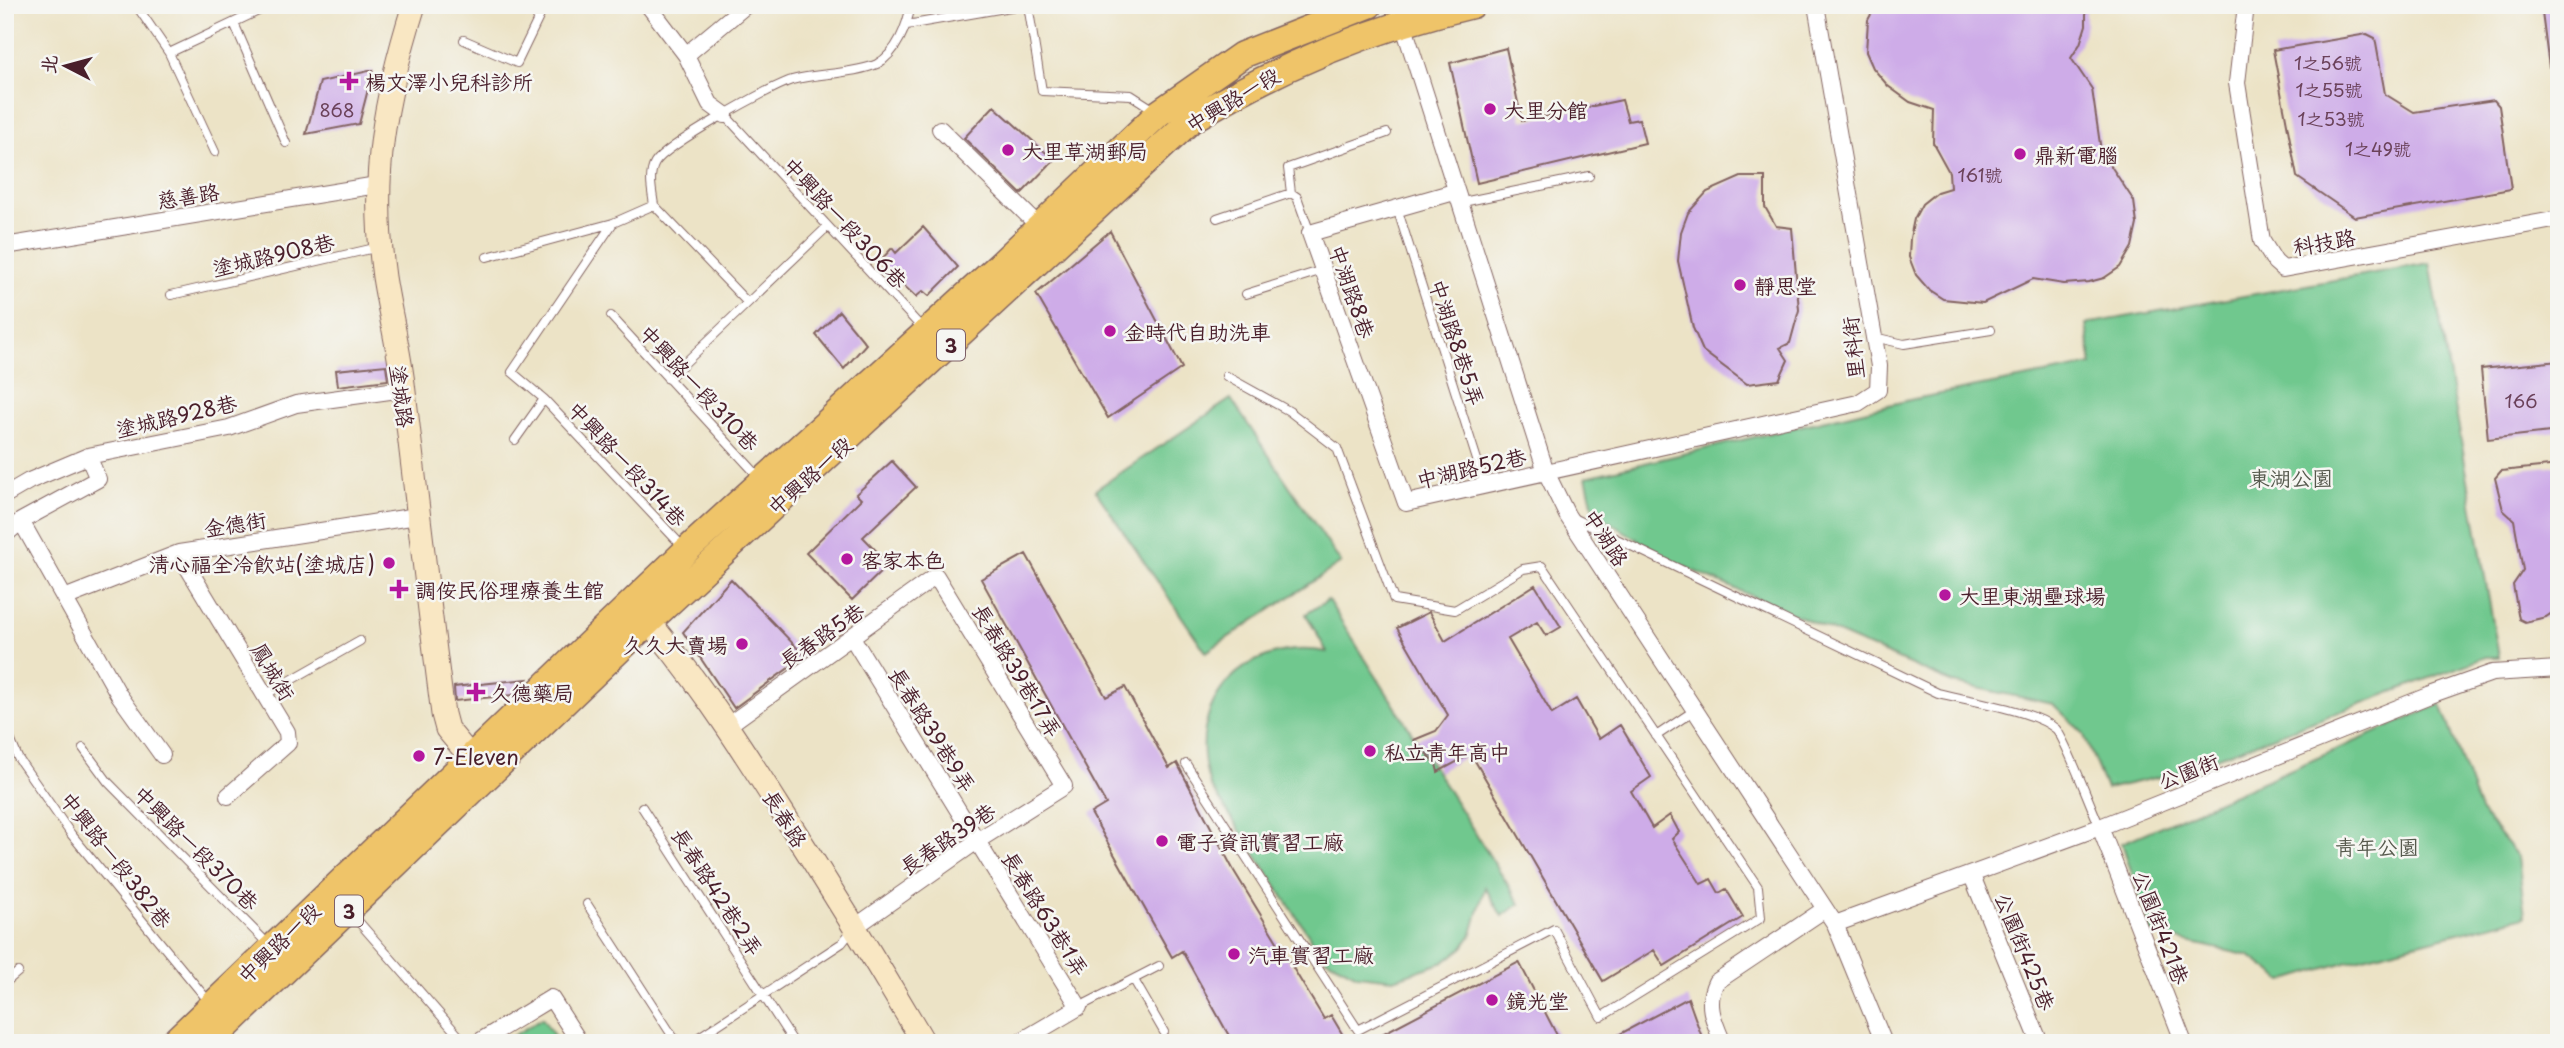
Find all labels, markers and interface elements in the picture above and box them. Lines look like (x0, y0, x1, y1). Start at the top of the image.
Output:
north arrow (32, 32, 102, 102)
house number: 1之56號 (2294, 49, 2362, 76)
text: 北 (33, 53, 63, 75)
street label: 中興路一段 (1179, 58, 1285, 140)
place label: 楊文澤小兒科診所 (365, 65, 533, 97)
marker: 楊文澤小兒科診所 (339, 71, 359, 91)
house number: 1之55號 (2295, 76, 2363, 103)
place label: 大里分館 (1504, 93, 1588, 125)
house number: 868 (319, 96, 355, 123)
marker: 大里分館 (1482, 101, 1498, 117)
house number: 1之53號 (2297, 105, 2365, 132)
place label: 大里草湖郵局 (1022, 134, 1148, 166)
house number: 1之49號 (2345, 135, 2411, 162)
place label: 鼎新電腦 (2034, 138, 2118, 170)
marker: 大里草湖郵局 (1000, 142, 1016, 158)
marker: 鼎新電腦 (2012, 146, 2028, 162)
street label: 中興路一段306巷 (776, 149, 916, 295)
house number: 161號 (1958, 161, 2002, 188)
street label: 慈善路 (154, 174, 222, 216)
street label: 科技路 (2290, 220, 2358, 262)
street label: 塗城路908巷 (209, 224, 337, 284)
street label: 中湖路8巷 (1322, 240, 1384, 342)
place label: 靜思堂 (1754, 269, 1817, 301)
street label: 中湖路8巷5弄 (1422, 274, 1494, 410)
marker: 靜思堂 (1732, 277, 1748, 293)
place label: 金時代自助洗車 (1124, 315, 1271, 347)
street label: 里科街 (1833, 315, 1871, 381)
street label: 中興路一段310巷 (633, 316, 767, 458)
marker: 金時代自助洗車 (1102, 323, 1118, 339)
road number: 3 (937, 330, 965, 360)
street label: 塗城路 (383, 363, 423, 429)
street label: 塗城路928巷 (112, 386, 240, 444)
house number: 166 (2505, 387, 2537, 414)
street label: 中興路一段314巷 (561, 393, 695, 533)
street label: 中興路一段 (759, 428, 859, 522)
street label: 中湖路52巷 (1413, 439, 1529, 495)
park label: 東湖公園 (2249, 461, 2333, 493)
street label: 金德街 (201, 502, 269, 544)
street label: 中湖路 (1576, 502, 1638, 572)
place label: 客家本色 (861, 543, 945, 575)
place label: 清心福全冷飲站(塗城店) (148, 547, 375, 579)
marker: 客家本色 (839, 551, 855, 567)
marker: 清心福全冷飲站(塗城店) (381, 555, 397, 571)
place label: 調侒民俗理療養生館 (415, 573, 604, 605)
marker: 調侒民俗理療養生館 (389, 579, 409, 599)
place label: 大里東湖壘球場 (1959, 579, 2106, 611)
marker: 大里東湖壘球場 (1937, 587, 1953, 603)
street label: 長春路5巷 (772, 594, 870, 676)
street label: 長春路39巷17弄 (965, 597, 1071, 743)
place label: 久久大賣場 (623, 628, 728, 660)
street label: 鳳城街 (244, 636, 304, 706)
marker: 久久大賣場 (734, 636, 750, 652)
street label: 長春路39巷9弄 (882, 660, 984, 798)
place label: 久德藥局 (490, 676, 574, 708)
marker: 久德藥局 (468, 684, 484, 700)
place label: 私立青年高中 (1384, 735, 1510, 767)
place label: 7-Eleven (433, 740, 519, 772)
marker: 私立青年高中 (1362, 743, 1378, 759)
street label: 公園街 (2153, 744, 2223, 796)
marker: 7-Eleven (411, 748, 427, 764)
street label: 中興路一段370巷 (127, 777, 267, 917)
street label: 長春路 (756, 783, 816, 853)
street label: 中興路一段382巷 (53, 784, 181, 934)
street label: 長春路39巷 (893, 794, 1001, 882)
street label: 長春路42巷2弄 (664, 820, 772, 962)
place label: 電子資訊實習工廠 (1176, 825, 1344, 857)
park label: 青年公園 (2335, 830, 2419, 862)
marker: 電子資訊實習工廠 (1154, 833, 1170, 849)
street label: 長春路63巷1弄 (995, 844, 1097, 982)
street label: 公園街421巷 (2126, 865, 2198, 989)
street label: 公園街425巷 (1988, 887, 2064, 1015)
street label: 中興路一段 (229, 894, 327, 990)
road number: 3 (335, 896, 363, 926)
place label: 汽車實習工廠 (1248, 938, 1374, 970)
marker: 汽車實習工廠 (1226, 946, 1242, 962)
place label: 鏡光堂 (1506, 984, 1569, 1016)
marker: 鏡光堂 (1484, 992, 1500, 1008)

